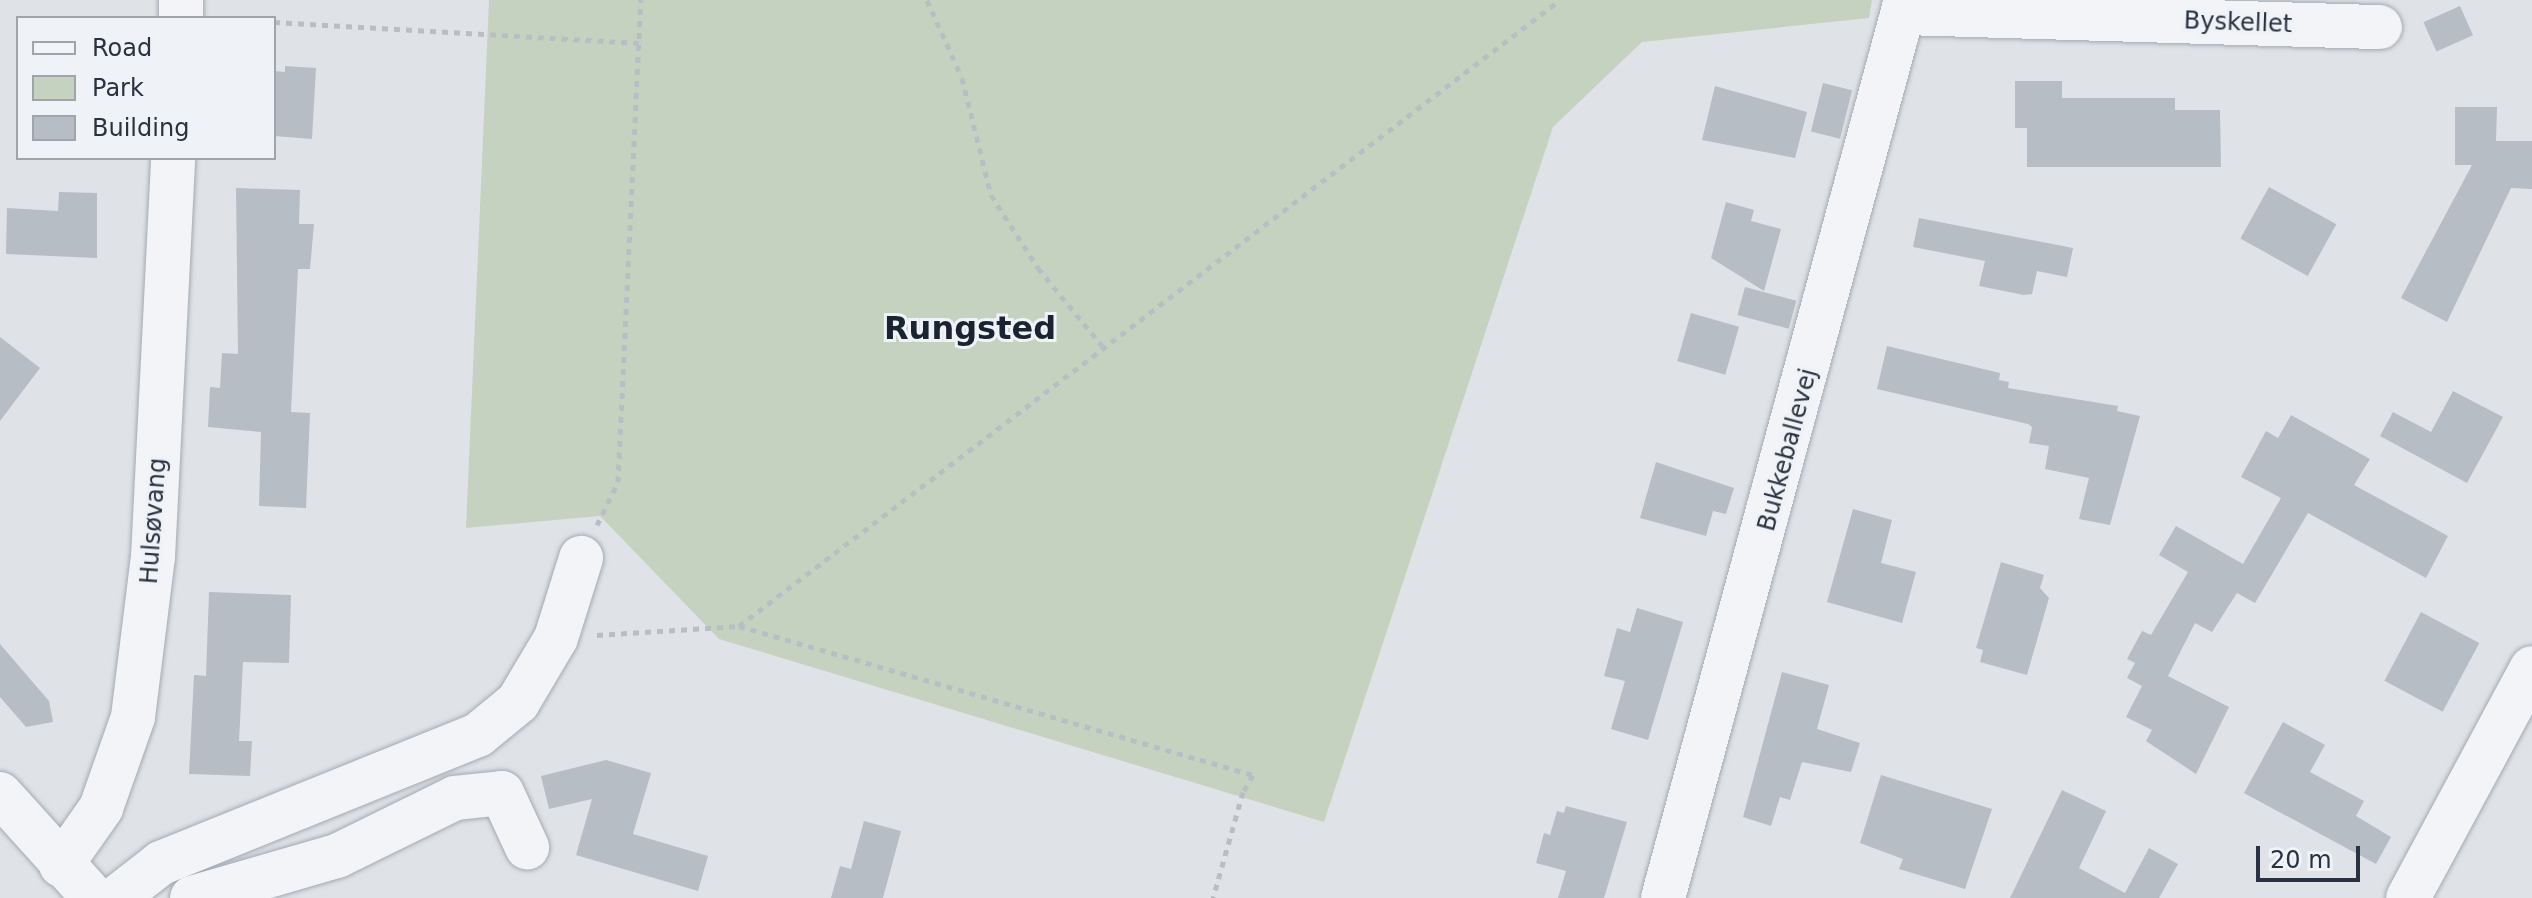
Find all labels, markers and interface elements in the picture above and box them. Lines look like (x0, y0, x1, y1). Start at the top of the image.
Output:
street label: Byskellet (2183, 7, 2293, 39)
legend (16, 16, 276, 160)
text: Road (92, 34, 152, 62)
text: Park (92, 74, 144, 102)
text: Building (92, 114, 189, 142)
district label: Rungsted (884, 309, 1056, 347)
street label: Bukkeballevej (1752, 366, 1824, 534)
street label: Hulsøvang (135, 457, 173, 585)
scale bar (2260, 830, 2364, 880)
text: 20 m (2270, 846, 2332, 874)

